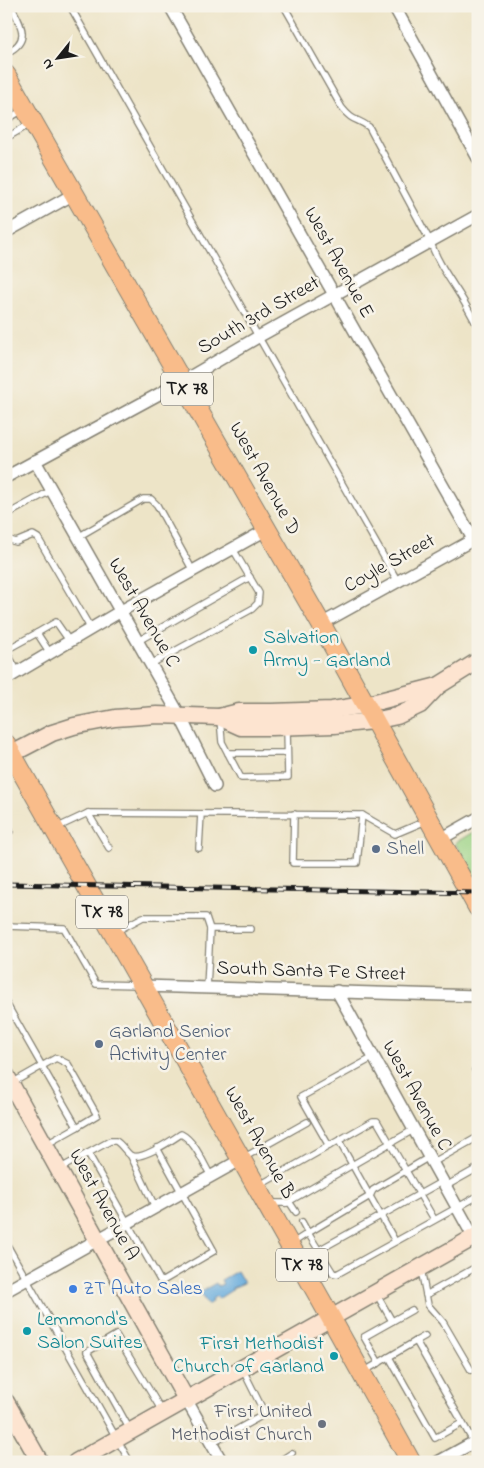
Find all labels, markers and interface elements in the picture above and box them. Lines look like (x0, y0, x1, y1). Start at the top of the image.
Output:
north arrow (32, 32, 82, 82)
text: N (37, 54, 59, 73)
street label: West Avenue E (295, 202, 381, 324)
street label: South 3rd Street (192, 269, 326, 363)
road number: TX 78 (161, 372, 213, 406)
street label: West Avenue D (221, 417, 307, 541)
street label: Coyle Street (339, 527, 441, 601)
street label: West Avenue C (100, 553, 186, 673)
place label: Salvation Army - Garland (263, 624, 390, 676)
marker: Salvation Army - Garland (247, 644, 259, 656)
place label: Shell (386, 835, 424, 864)
marker: Shell (370, 843, 382, 855)
road number: TX 78 (76, 896, 128, 929)
street label: South Santa Fe Street (216, 954, 406, 990)
place label: Garland Senior Activity Center (109, 1018, 231, 1070)
street label: West Avenue C (374, 1036, 458, 1156)
marker: Garland Senior Activity Center (93, 1038, 105, 1050)
street label: West Avenue B (216, 1081, 302, 1205)
street label: West Avenue A (60, 1144, 146, 1266)
road number: TX 78 (276, 1248, 328, 1282)
place label: ZT Auto Sales (83, 1275, 203, 1304)
marker: ZT Auto Sales (67, 1283, 79, 1295)
place label: Lemmond's Salon Suites (37, 1306, 143, 1358)
marker: Lemmond's Salon Suites (21, 1325, 33, 1337)
place label: First Methodist Church of Garland (173, 1330, 324, 1382)
marker: First Methodist Church of Garland (328, 1350, 340, 1362)
place label: First United Methodist Church (171, 1398, 312, 1450)
marker: First United Methodist Church (316, 1418, 328, 1430)

